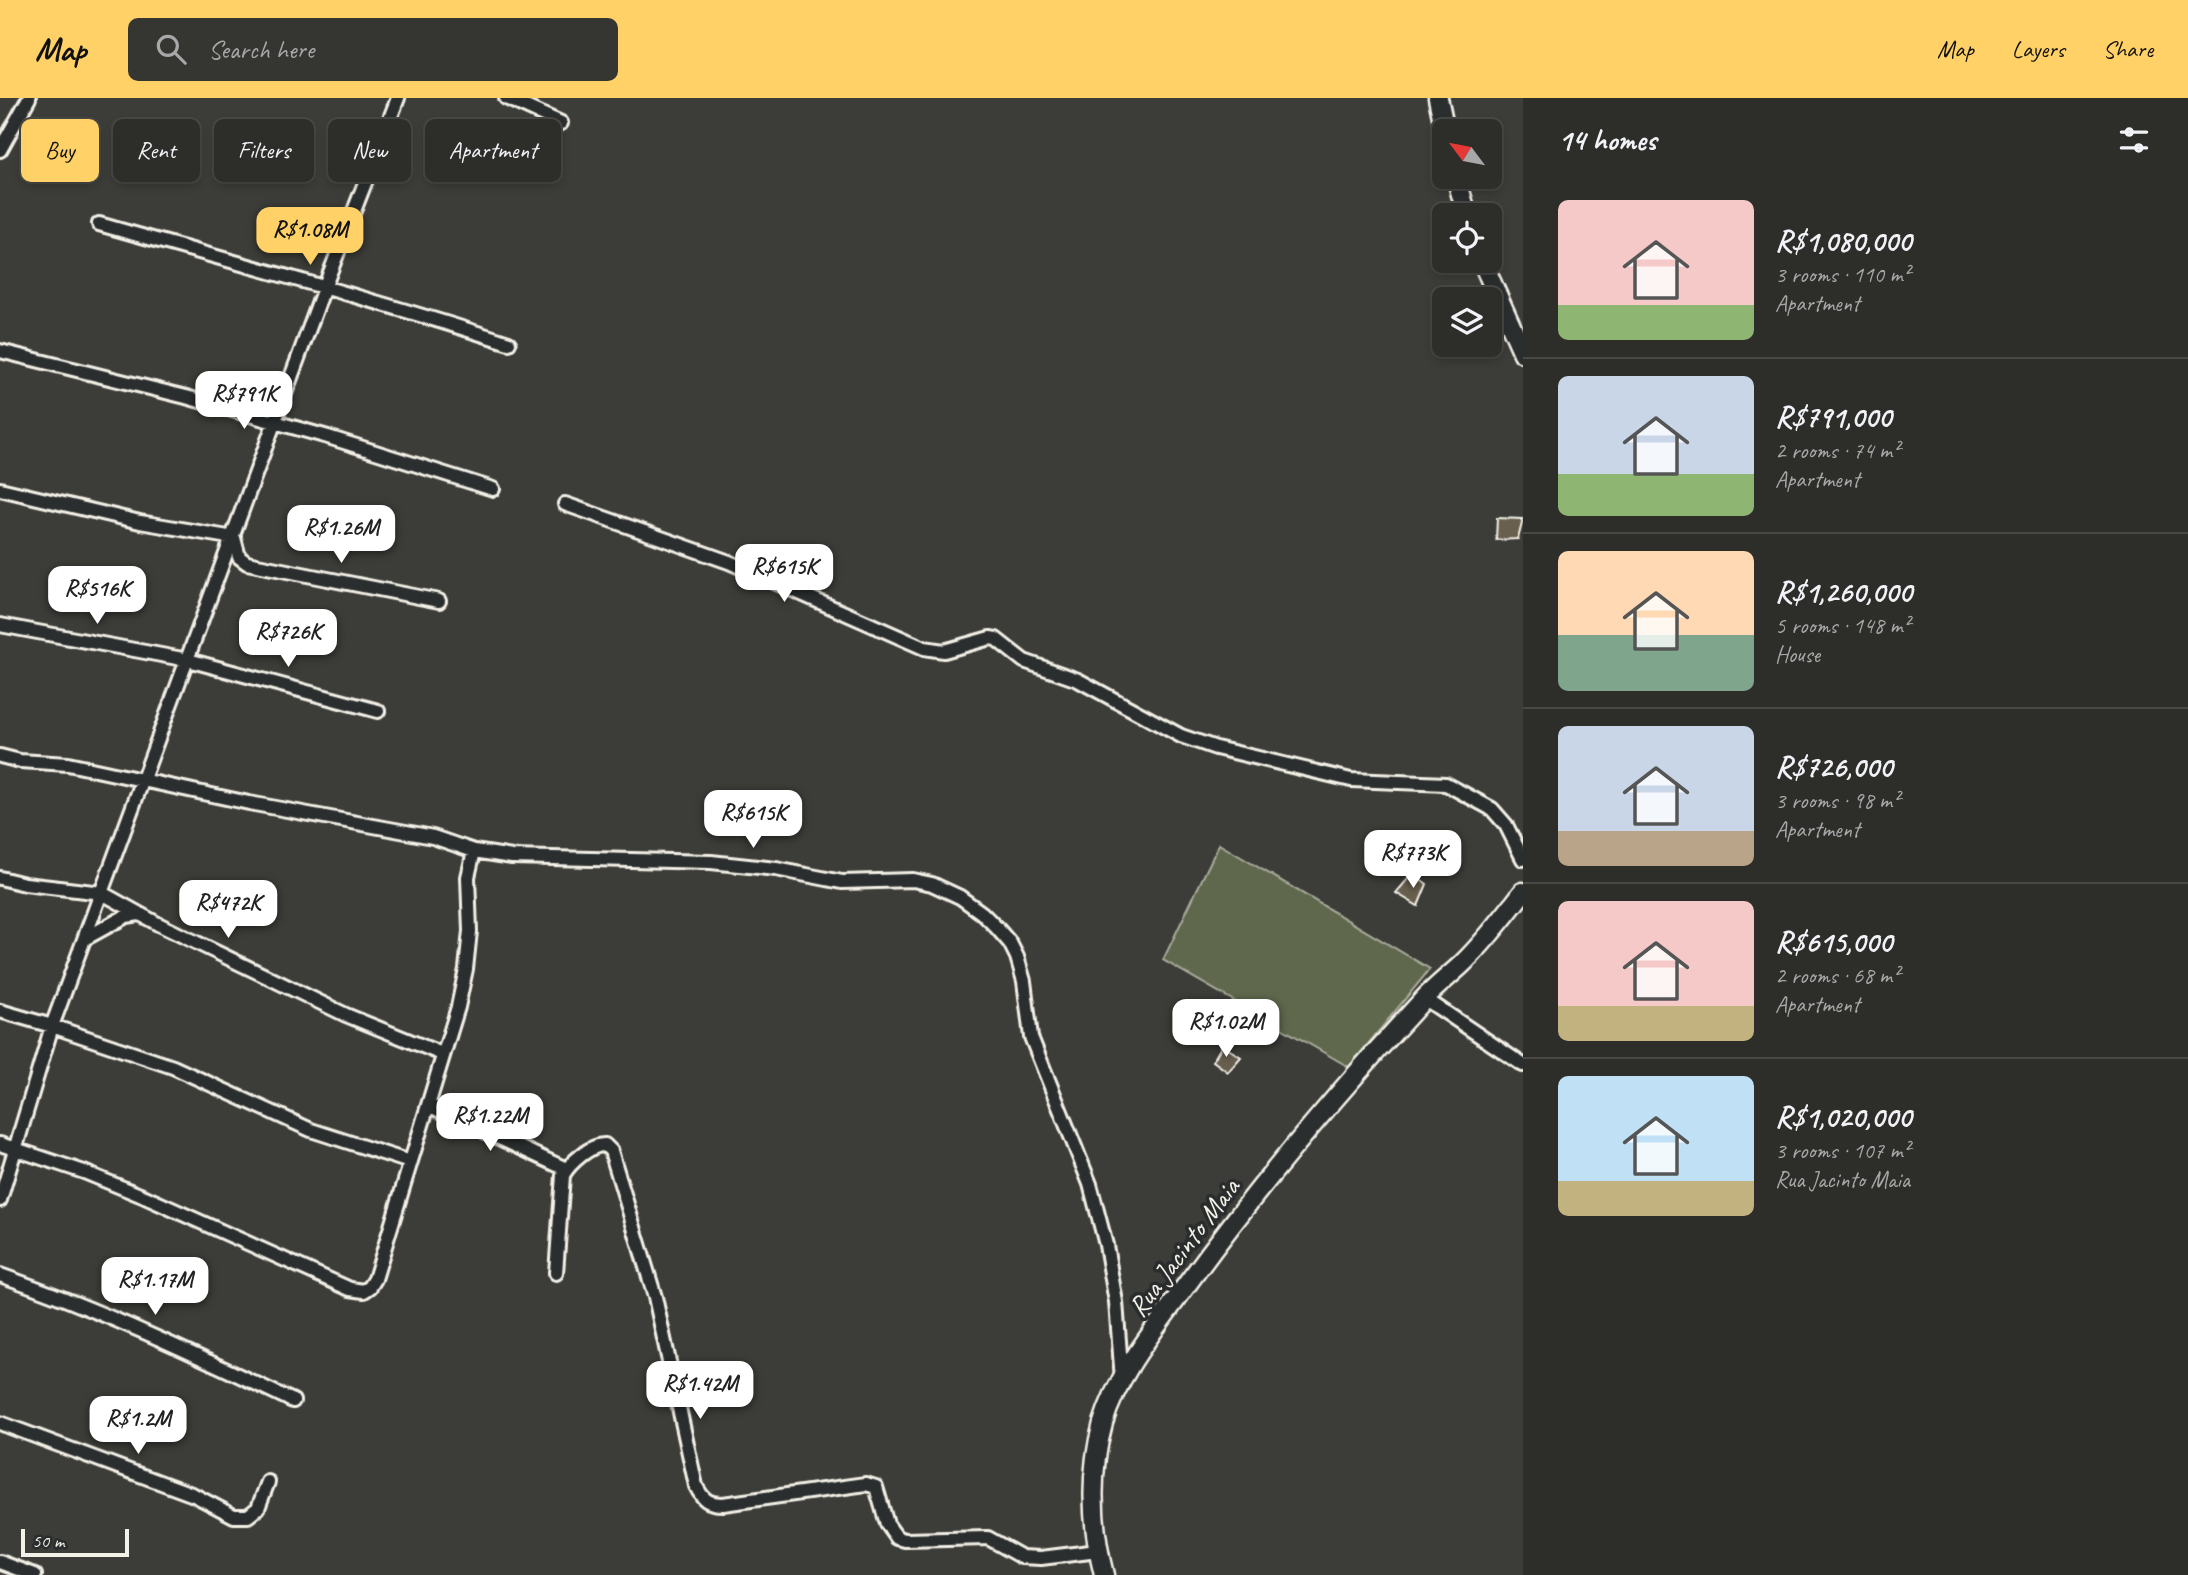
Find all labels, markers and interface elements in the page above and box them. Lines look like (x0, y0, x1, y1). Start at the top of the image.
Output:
search box (128, 18, 618, 81)
text: Map (35, 28, 86, 70)
icon: search (152, 30, 190, 68)
text: Search here (208, 33, 314, 66)
text: Map (1937, 34, 1974, 64)
text: Layers (2012, 34, 2065, 64)
text: Share (2103, 34, 2153, 64)
chip: Buy (21, 119, 99, 182)
chip: Rent (113, 119, 200, 182)
chip: Filters (214, 119, 314, 182)
chip: New (328, 119, 411, 182)
chip: Apartment (425, 119, 561, 182)
north arrow (1432, 119, 1502, 189)
map controls (1432, 119, 1502, 357)
text: 14 homes (1558, 121, 1656, 159)
icon: filters (2115, 121, 2153, 159)
button: locate (1432, 203, 1502, 273)
pin: R$1.08M (245, 208, 375, 267)
text: R$1.08M (272, 215, 348, 244)
text: R$1,080,000 (1775, 222, 1911, 260)
icon: home (1614, 228, 1698, 312)
text: 3 rooms · 110 m² (1775, 260, 1910, 289)
button: layers (1432, 287, 1502, 357)
text: Apartment (1775, 289, 1860, 318)
pin: R$791K (187, 372, 301, 431)
text: R$791K (211, 379, 277, 408)
text: R$791,000 (1775, 398, 1891, 436)
icon: home (1614, 404, 1698, 488)
text: 2 rooms · 74 m² (1775, 436, 1899, 465)
text: Apartment (1775, 465, 1860, 494)
pin: R$1.26M (276, 505, 406, 565)
text: R$1.26M (303, 513, 379, 542)
pin: R$615K (727, 545, 841, 604)
text: R$615K (751, 552, 817, 581)
pin: R$516K (40, 566, 154, 626)
text: R$1,260,000 (1775, 573, 1912, 611)
text: R$516K (64, 574, 130, 603)
icon: home (1614, 579, 1698, 663)
pin: R$726K (231, 610, 345, 669)
text: 5 rooms · 148 m² (1775, 611, 1910, 640)
text: R$726K (255, 617, 321, 646)
text: House (1775, 640, 1820, 669)
text: R$726,000 (1775, 748, 1892, 786)
icon: home (1614, 754, 1698, 838)
text: 3 rooms · 98 m² (1775, 786, 1899, 815)
pin: R$615K (696, 790, 810, 850)
text: R$615K (720, 798, 786, 827)
text: Apartment (1775, 815, 1860, 844)
pin: R$773K (1356, 830, 1470, 890)
text: R$773K (1380, 838, 1446, 867)
pin: R$472K (171, 880, 285, 940)
text: R$472K (195, 888, 261, 917)
text: R$615,000 (1775, 923, 1892, 961)
icon: home (1614, 929, 1698, 1013)
text: 2 rooms · 68 m² (1775, 961, 1899, 990)
text: Apartment (1775, 990, 1860, 1019)
pin: R$1.02M (1161, 1000, 1291, 1059)
text: R$1.02M (1188, 1007, 1264, 1036)
pin: R$1.22M (425, 1094, 555, 1153)
text: R$1,020,000 (1775, 1098, 1911, 1136)
text: R$1.22M (452, 1101, 528, 1130)
icon: home (1614, 1104, 1698, 1188)
text: 3 rooms · 107 m² (1775, 1136, 1910, 1165)
text: Rua Jacinto Maia (1775, 1165, 1910, 1194)
street label: Rua Jacinto Maia (1120, 1170, 1248, 1323)
pin: R$1.17M (90, 1258, 220, 1317)
text: R$1.17M (117, 1265, 193, 1294)
pin: R$1.42M (635, 1362, 765, 1421)
text: R$1.42M (662, 1369, 738, 1398)
pin: R$1.2M (81, 1396, 195, 1456)
text: R$1.2M (106, 1404, 170, 1433)
scale bar (21, 1526, 130, 1558)
text: 50 m (32, 1529, 64, 1553)

